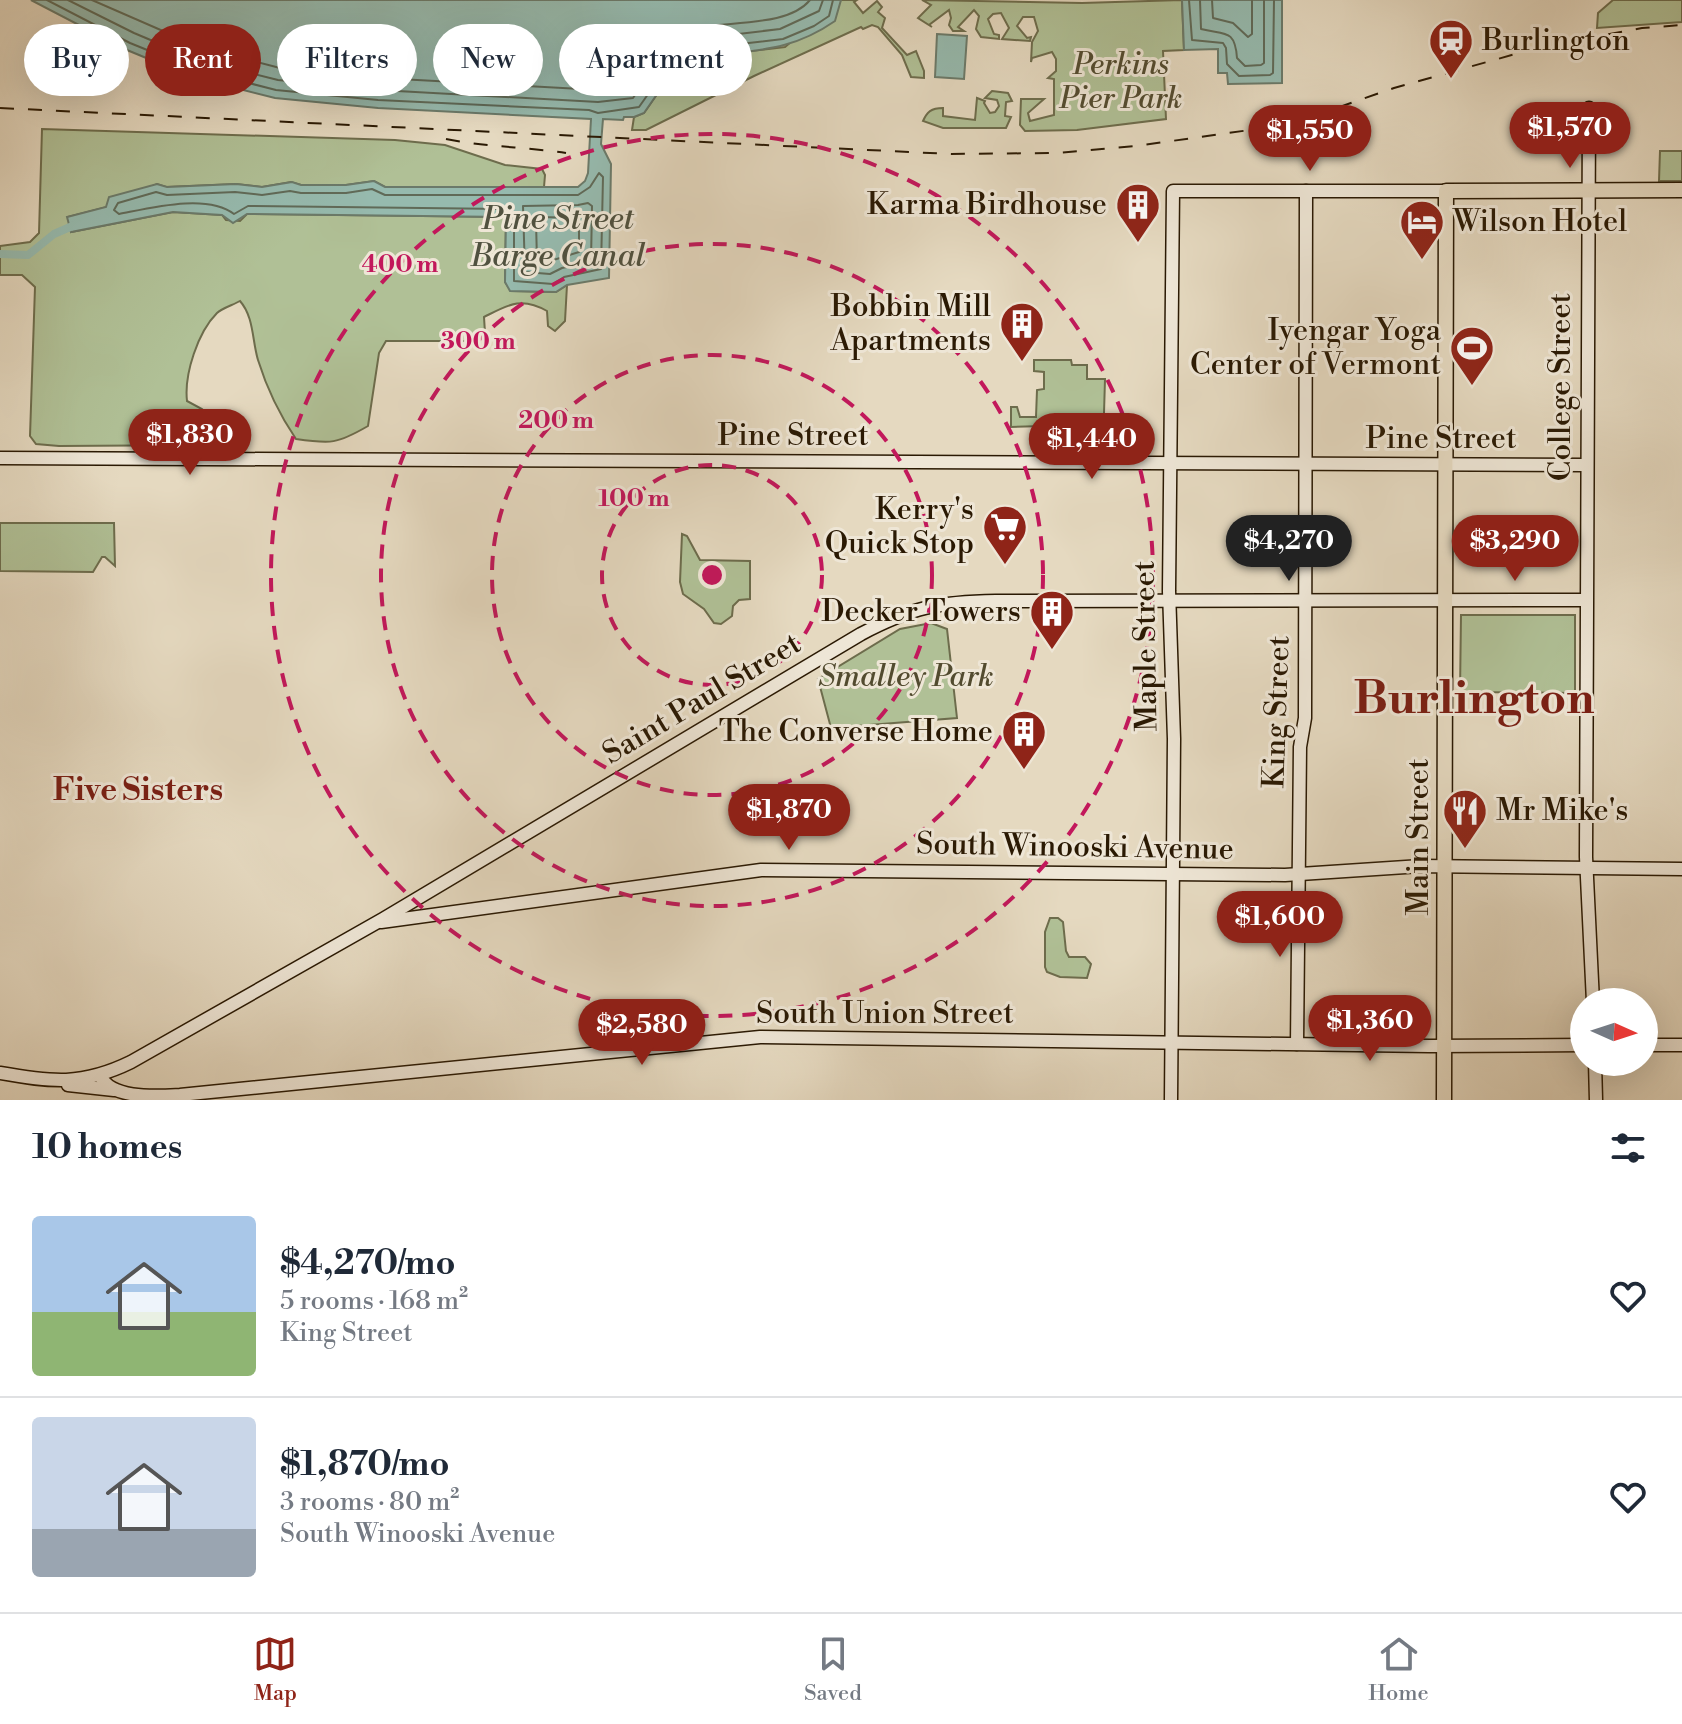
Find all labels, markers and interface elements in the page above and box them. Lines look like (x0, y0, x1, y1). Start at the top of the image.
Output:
station icon: Burlington (1427, 17, 1475, 80)
place label: Burlington (1481, 22, 1630, 60)
chip: Buy (24, 24, 129, 96)
chip: Rent (145, 24, 261, 96)
chip: Filters (277, 24, 417, 96)
chip: New (433, 24, 543, 96)
chip: Apartment (559, 24, 752, 96)
park label: Perkins Pier Park (1058, 46, 1183, 118)
pin: $1,570 (1505, 102, 1635, 170)
pin: $1,550 (1245, 105, 1375, 173)
text: $1,570 (1528, 112, 1612, 144)
text: $1,550 (1266, 115, 1354, 147)
building icon: Karma Birdhouse (1114, 181, 1162, 244)
place label: Karma Birdhouse (867, 186, 1107, 224)
hotel icon: Wilson Hotel (1398, 198, 1446, 261)
water label: Pine Street Barge Canal (469, 199, 646, 276)
place label: Wilson Hotel (1452, 203, 1627, 241)
text: 400 m (362, 250, 438, 280)
place label: Bobbin Mill Apartments (829, 288, 991, 360)
street label: College Street (1542, 292, 1580, 481)
building icon: Bobbin Mill Apartments (998, 300, 1046, 363)
place label: Iyengar Yoga Center of Vermont (1190, 312, 1442, 384)
sports icon: Iyengar Yoga Center of Vermont (1448, 324, 1496, 387)
text: 300 m (440, 327, 516, 357)
text: 200 m (518, 406, 594, 436)
pin: $1,830 (125, 409, 255, 477)
pin: $1,440 (1027, 413, 1157, 481)
street label: Pine Street (717, 417, 869, 455)
text: $1,830 (146, 419, 234, 451)
street label: Pine Street (1365, 420, 1517, 458)
text: $1,440 (1047, 423, 1137, 455)
text: 100 m (598, 484, 670, 514)
place label: Kerry's Quick Stop (825, 491, 974, 563)
supermarket icon: Kerry's Quick Stop (981, 503, 1029, 566)
pin: $4,270 (1224, 515, 1354, 583)
pin: $3,290 (1450, 515, 1580, 583)
text: $4,270 (1244, 525, 1334, 557)
text: $3,290 (1470, 525, 1560, 557)
street label: Maple Street (1126, 560, 1166, 732)
centre of rings (698, 561, 726, 589)
building icon: Decker Towers (1028, 588, 1076, 651)
place label: Decker Towers (821, 593, 1021, 631)
street label: Saint Paul Street (596, 625, 808, 773)
street label: King Street (1255, 635, 1299, 789)
park label: Smalley Park (818, 658, 994, 696)
district label: Burlington (1353, 670, 1595, 728)
building icon: The Converse Home (1000, 708, 1048, 771)
place label: The Converse Home (719, 713, 993, 751)
street label: Main Street (1400, 758, 1438, 916)
district label: Five Sisters (53, 770, 223, 810)
pin: $1,870 (724, 784, 854, 852)
restaurant icon: Mr Mike's (1441, 787, 1489, 850)
place label: Mr Mike's (1496, 792, 1629, 830)
text: $1,870 (746, 794, 832, 826)
street label: South Winooski Avenue (916, 825, 1234, 869)
pin: $1,600 (1215, 891, 1345, 959)
text: $1,600 (1235, 901, 1325, 933)
north arrow (1570, 988, 1658, 1076)
map controls (1570, 988, 1658, 1076)
street label: South Union Street (756, 995, 1014, 1033)
pin: $1,360 (1305, 995, 1435, 1063)
pin: $2,580 (577, 999, 707, 1067)
text: $1,360 (1326, 1005, 1414, 1037)
text: $2,580 (596, 1009, 688, 1041)
icon: filters (1606, 1126, 1650, 1170)
text: 10 homes (32, 1127, 182, 1169)
text: $4,270/mo (280, 1243, 456, 1285)
icon: home (96, 1248, 192, 1344)
icon: heart (1606, 1274, 1650, 1318)
text: 5 rooms · 168 m² (280, 1285, 468, 1317)
text: King Street (280, 1317, 412, 1349)
text: $1,870/mo (280, 1444, 450, 1486)
icon: home (96, 1449, 192, 1545)
icon: heart (1606, 1475, 1650, 1519)
text: 3 rooms · 80 m² (280, 1486, 459, 1518)
text: South Winooski Avenue (280, 1518, 555, 1550)
tab: Map (253, 1632, 297, 1707)
tab: Saved (804, 1632, 862, 1707)
tab: Home (1368, 1632, 1429, 1707)

